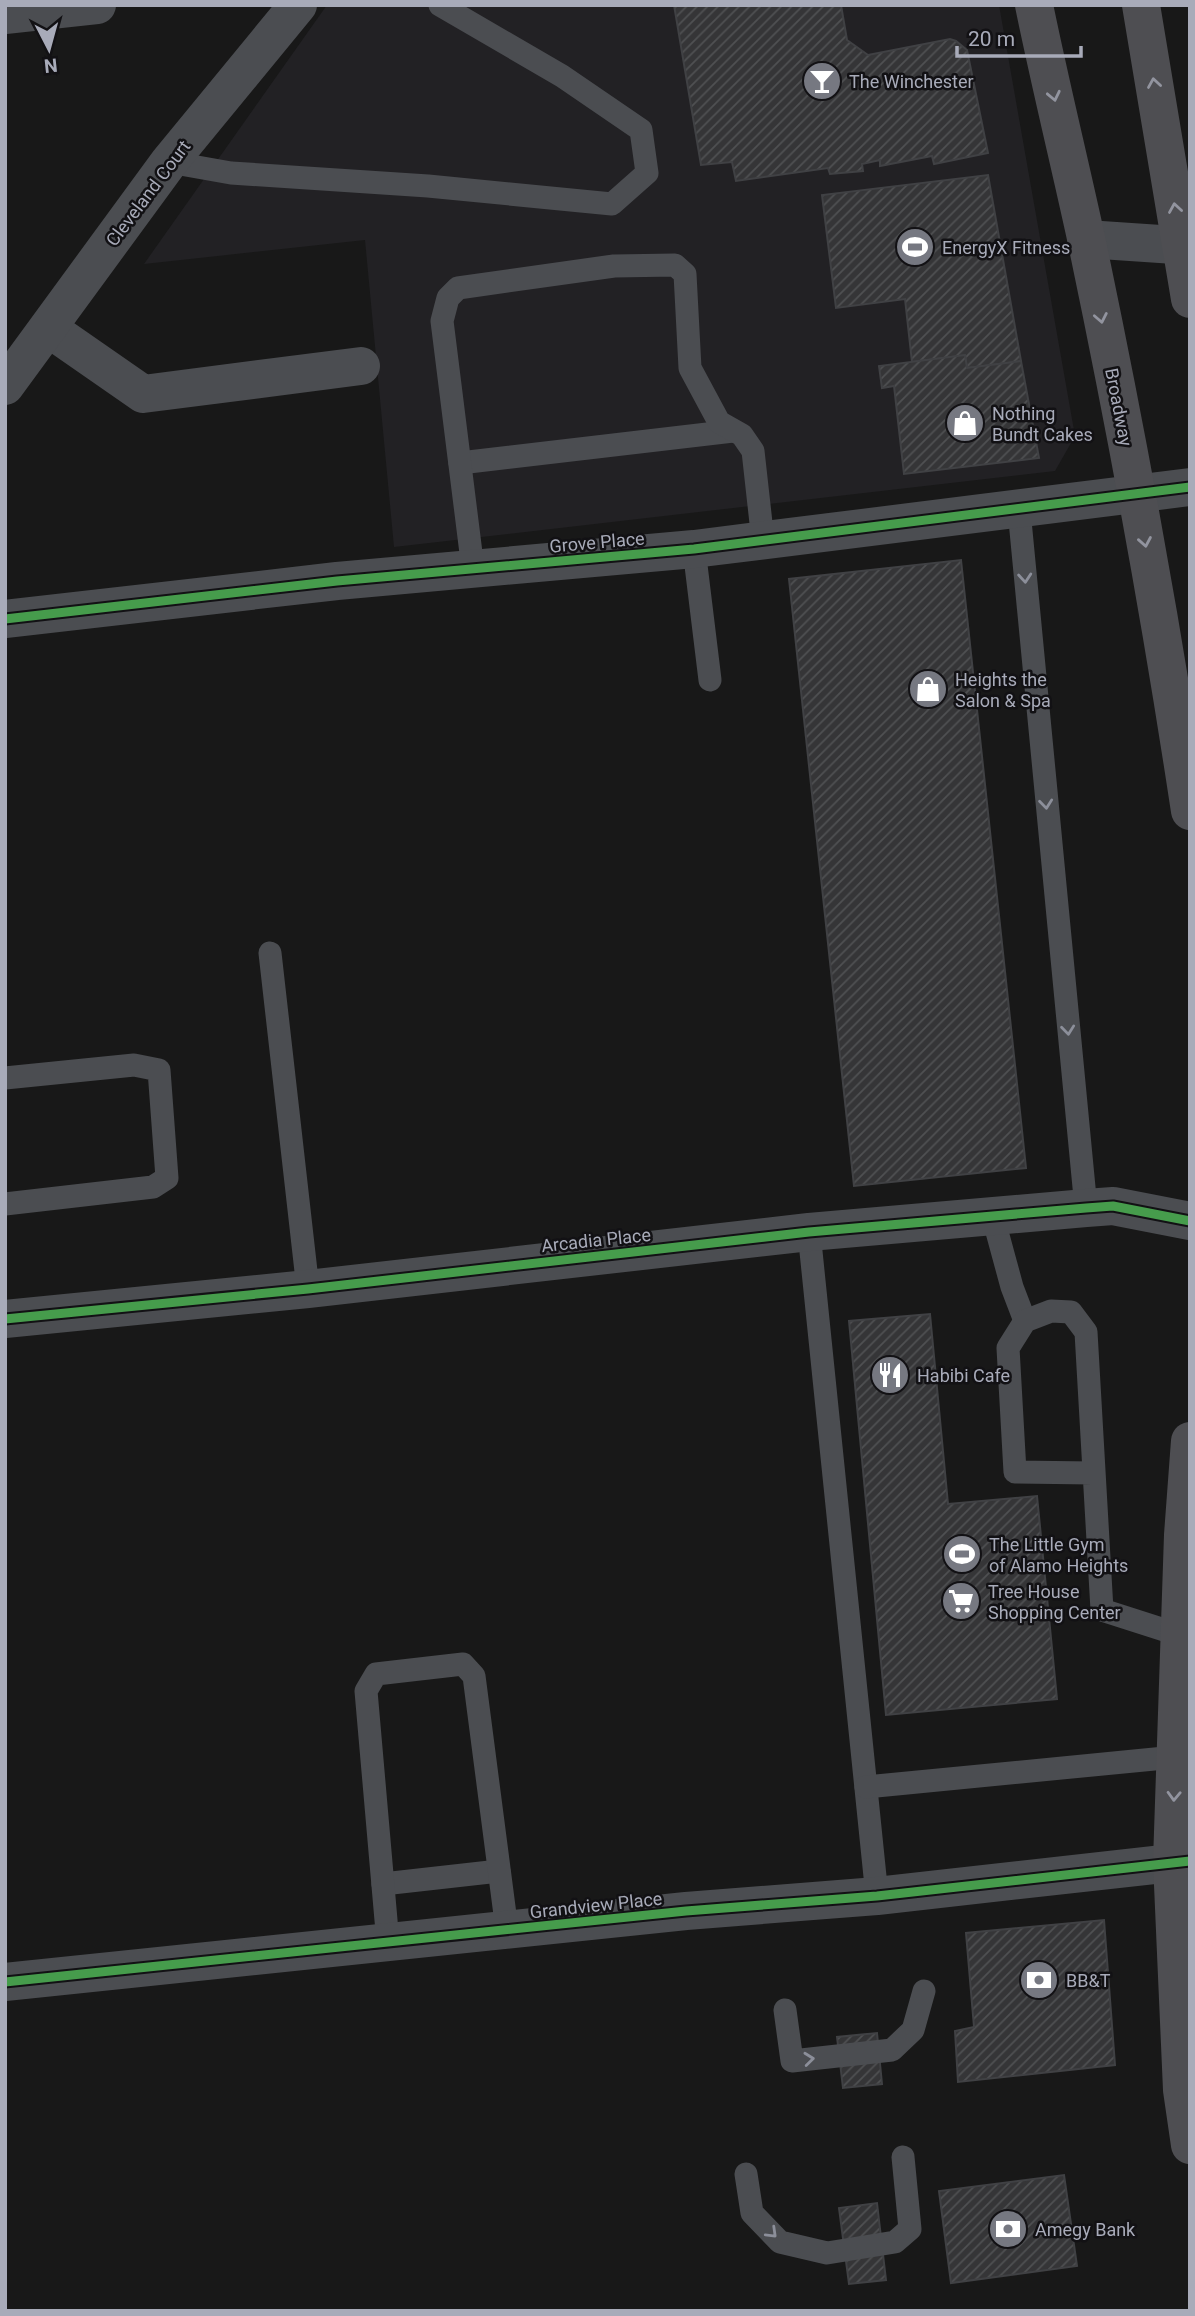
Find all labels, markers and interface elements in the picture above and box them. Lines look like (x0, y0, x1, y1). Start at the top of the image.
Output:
north arrow (14, 14, 84, 84)
scale bar (957, 14, 1081, 58)
text: 20 m (968, 27, 1015, 51)
text: N (43, 53, 59, 78)
bar icon: The Winchester (801, 60, 843, 102)
place label: The Winchester (849, 71, 974, 92)
one-way arrow (1147, 77, 1162, 89)
one-way arrow (1046, 90, 1061, 102)
street label: Cleveland Court (101, 136, 195, 250)
one-way arrow (1168, 202, 1183, 214)
sports icon: EnergyX Fitness (894, 226, 936, 268)
place label: EnergyX Fitness (942, 237, 1070, 258)
one-way arrow (1093, 312, 1108, 324)
street label: Broadway (1101, 366, 1137, 448)
shop icon: Nothing Bundt Cakes (944, 402, 986, 444)
place label: Nothing Bundt Cakes (992, 403, 1093, 445)
street label: Grove Place (549, 527, 645, 557)
one-way arrow (1137, 536, 1152, 548)
one-way arrow (1017, 572, 1032, 583)
shop icon: Heights the Salon & Spa (907, 668, 949, 710)
place label: Heights the Salon & Spa (955, 669, 1051, 711)
one-way arrow (1038, 799, 1053, 810)
one-way arrow (1060, 1025, 1075, 1036)
street label: Arcadia Place (540, 1224, 652, 1256)
restaurant icon: Habibi Cafe (869, 1354, 911, 1396)
place label: Habibi Cafe (917, 1365, 1010, 1386)
sports icon: The Little Gym of Alamo Heights (941, 1533, 983, 1575)
place label: The Little Gym of Alamo Heights (989, 1534, 1128, 1576)
supermarket icon: Tree House Shopping Center (940, 1580, 982, 1622)
place label: Tree House Shopping Center (988, 1581, 1121, 1623)
one-way arrow (1167, 1791, 1182, 1802)
street label: Grandview Place (529, 1888, 663, 1922)
bank icon: BB&T (1018, 1959, 1060, 2001)
place label: BB&T (1066, 1970, 1111, 1991)
one-way arrow (804, 2052, 815, 2067)
bank icon: Amegy Bank (987, 2208, 1029, 2250)
place label: Amegy Bank (1035, 2219, 1136, 2240)
one-way arrow (764, 2225, 777, 2238)

